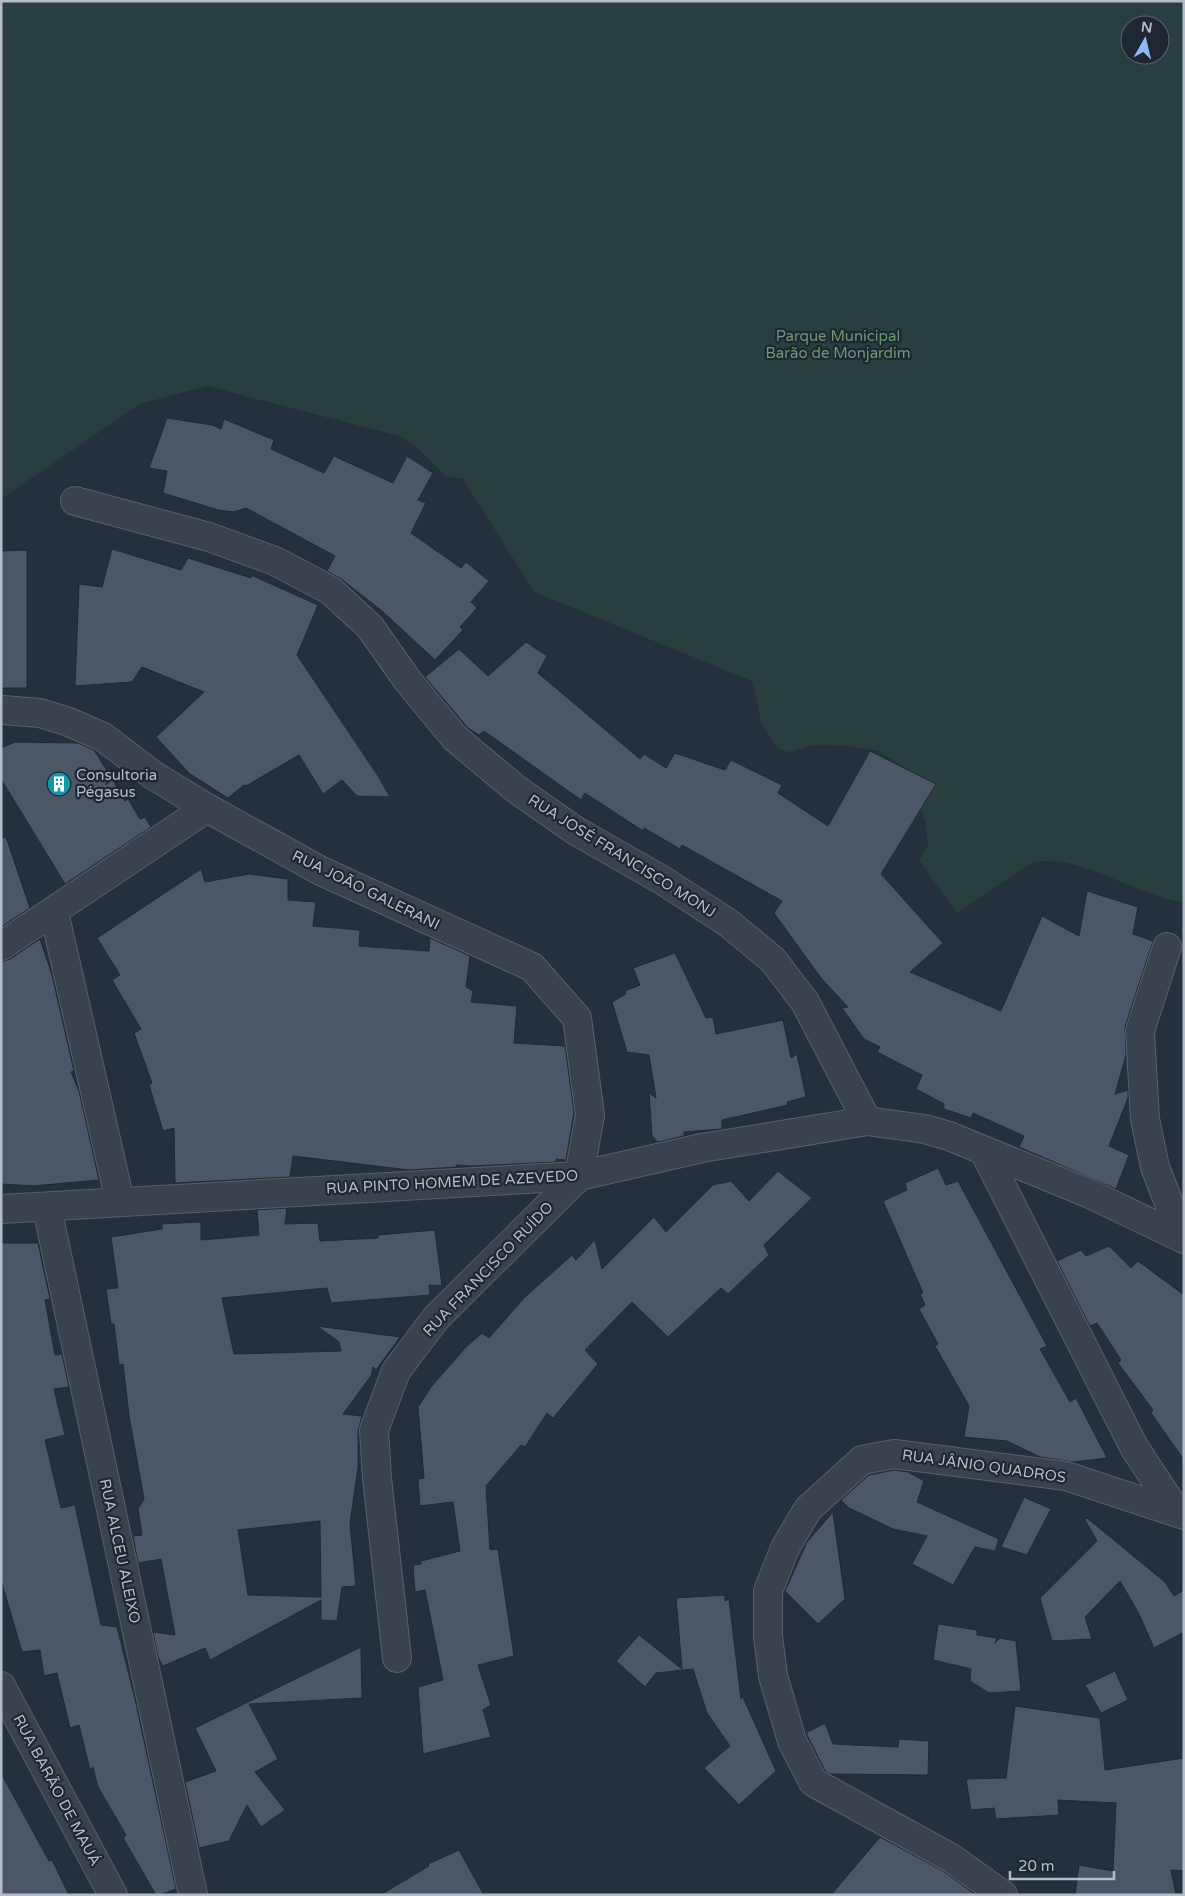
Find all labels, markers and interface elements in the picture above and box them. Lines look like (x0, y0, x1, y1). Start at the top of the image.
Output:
north arrow (1120, 15, 1170, 65)
text: N (1140, 18, 1153, 37)
park label: Parque Municipal Barão de Monjardim (765, 327, 911, 362)
place label: Consultoria Pégasus (76, 766, 157, 801)
building icon: Consultoria Pégasus (46, 771, 72, 797)
street label: RUA JOSÉ FRANCISCO MONJ (525, 791, 719, 921)
street label: RUA JOÃO GALERANI (289, 846, 443, 934)
street label: RUA PINTO HOMEM DE AZEVEDO (325, 1166, 579, 1198)
street label: RUA FRANCISCO RUÍDO (419, 1198, 557, 1340)
street label: RUA JÂNIO QUADROS (901, 1446, 1067, 1486)
street label: RUA ALCEU ALEIXO (96, 1477, 144, 1625)
street label: RUA BARÃO DE MAUÁ (9, 1711, 105, 1869)
scale bar (1010, 1848, 1114, 1880)
text: 20 m (1018, 1857, 1055, 1875)

